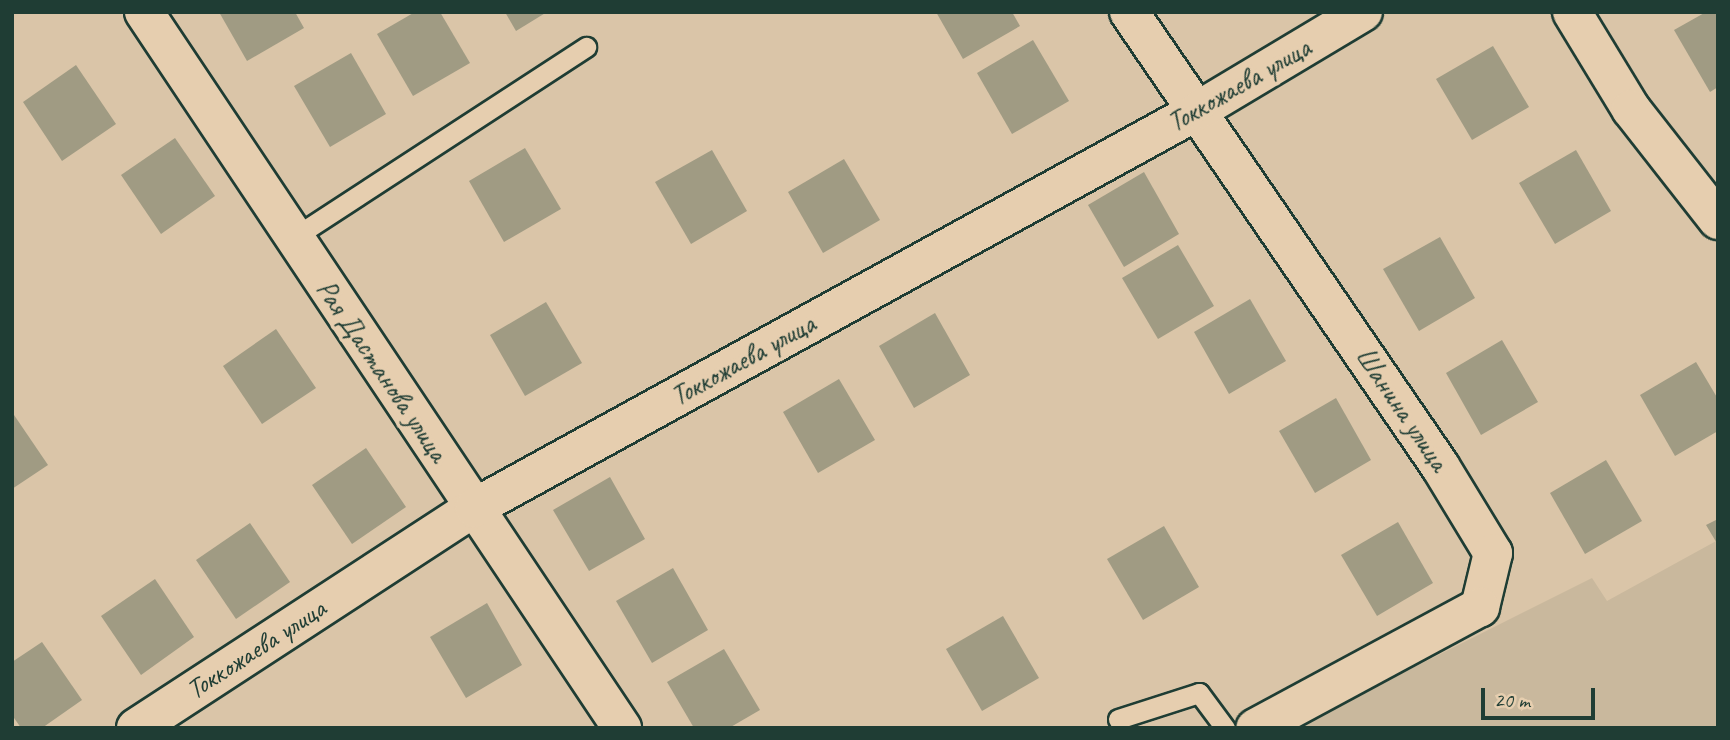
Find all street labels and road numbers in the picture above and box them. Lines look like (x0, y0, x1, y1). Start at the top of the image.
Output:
street label: Токкожаева улица (1160, 30, 1318, 140)
street label: Рая Дастанова улица (309, 273, 455, 469)
street label: Токкожаева улица (664, 306, 822, 414)
street label: Шанина улица (1348, 341, 1456, 477)
street label: Токкожаева улица (179, 591, 333, 707)

